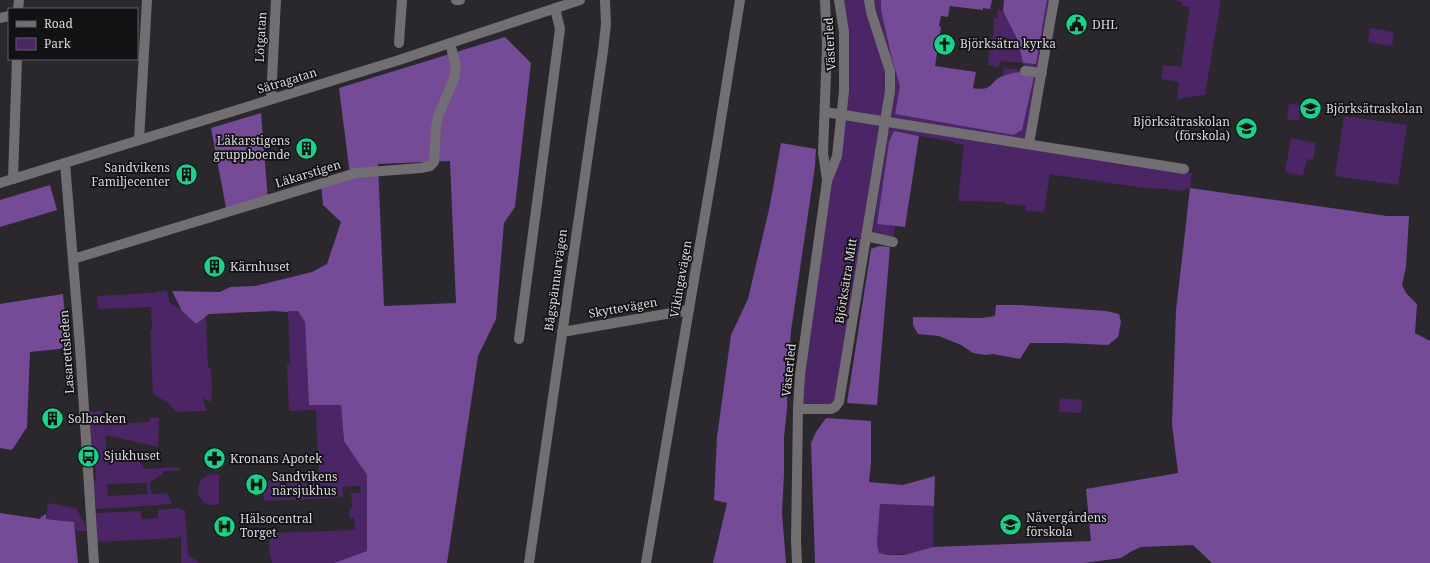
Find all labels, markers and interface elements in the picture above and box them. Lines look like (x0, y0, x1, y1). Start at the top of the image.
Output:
legend (8, 8, 138, 60)
street label: Lötgatan (251, 11, 270, 63)
public building icon: DHL (1063, 12, 1089, 38)
text: Road (44, 15, 74, 32)
street label: Västerled (820, 16, 839, 71)
place label: DHL (1092, 16, 1118, 33)
church icon: Björksätra kyrka (932, 31, 958, 57)
text: Park (44, 35, 72, 52)
place label: Björksätra kyrka (960, 35, 1056, 52)
street label: Sätragatan (255, 63, 319, 98)
school or university icon: Björksätraskolan (1298, 96, 1324, 122)
place label: Björksätraskolan (1326, 100, 1423, 117)
place label: Björksätraskolan (förskola) (1133, 113, 1230, 144)
school or university icon: Björksätraskolan (förskola) (1233, 116, 1259, 142)
place label: Läkarstigens gruppboende (213, 132, 290, 163)
building icon: Läkarstigens gruppboende (293, 135, 319, 161)
street label: Läkarstigen (273, 155, 343, 192)
place label: Sandvikens Familjecenter (91, 159, 170, 190)
building icon: Sandvikens Familjecenter (173, 162, 199, 188)
street label: Bågspännarvägen (540, 228, 571, 332)
street label: Björksätra Mitt (830, 237, 861, 325)
street label: Vikingavägen (665, 239, 696, 319)
building icon: Kärnhuset (202, 254, 228, 280)
place label: Kärnhuset (230, 258, 290, 275)
street label: Skyttevägen (587, 293, 659, 322)
street label: Lasarettsleden (55, 309, 78, 395)
street label: Västerled (777, 342, 800, 397)
building icon: Solbacken (40, 406, 66, 432)
place label: Solbacken (68, 410, 126, 427)
bus stop icon: Sjukhuset (75, 443, 101, 469)
pharmacy icon: Kronans Apotek (202, 446, 228, 472)
place label: Sjukhuset (104, 447, 160, 464)
place label: Kronans Apotek (230, 450, 323, 467)
place label: Sandvikens närsjukhus (272, 468, 338, 499)
hospital icon: Sandvikens närsjukhus (243, 471, 269, 497)
place label: Nävergårdens förskola (1026, 509, 1107, 540)
place label: Hälsocentral Torget (240, 510, 313, 541)
school or university icon: Nävergårdens förskola (998, 512, 1024, 538)
hospital icon: Hälsocentral Torget (212, 513, 238, 539)

